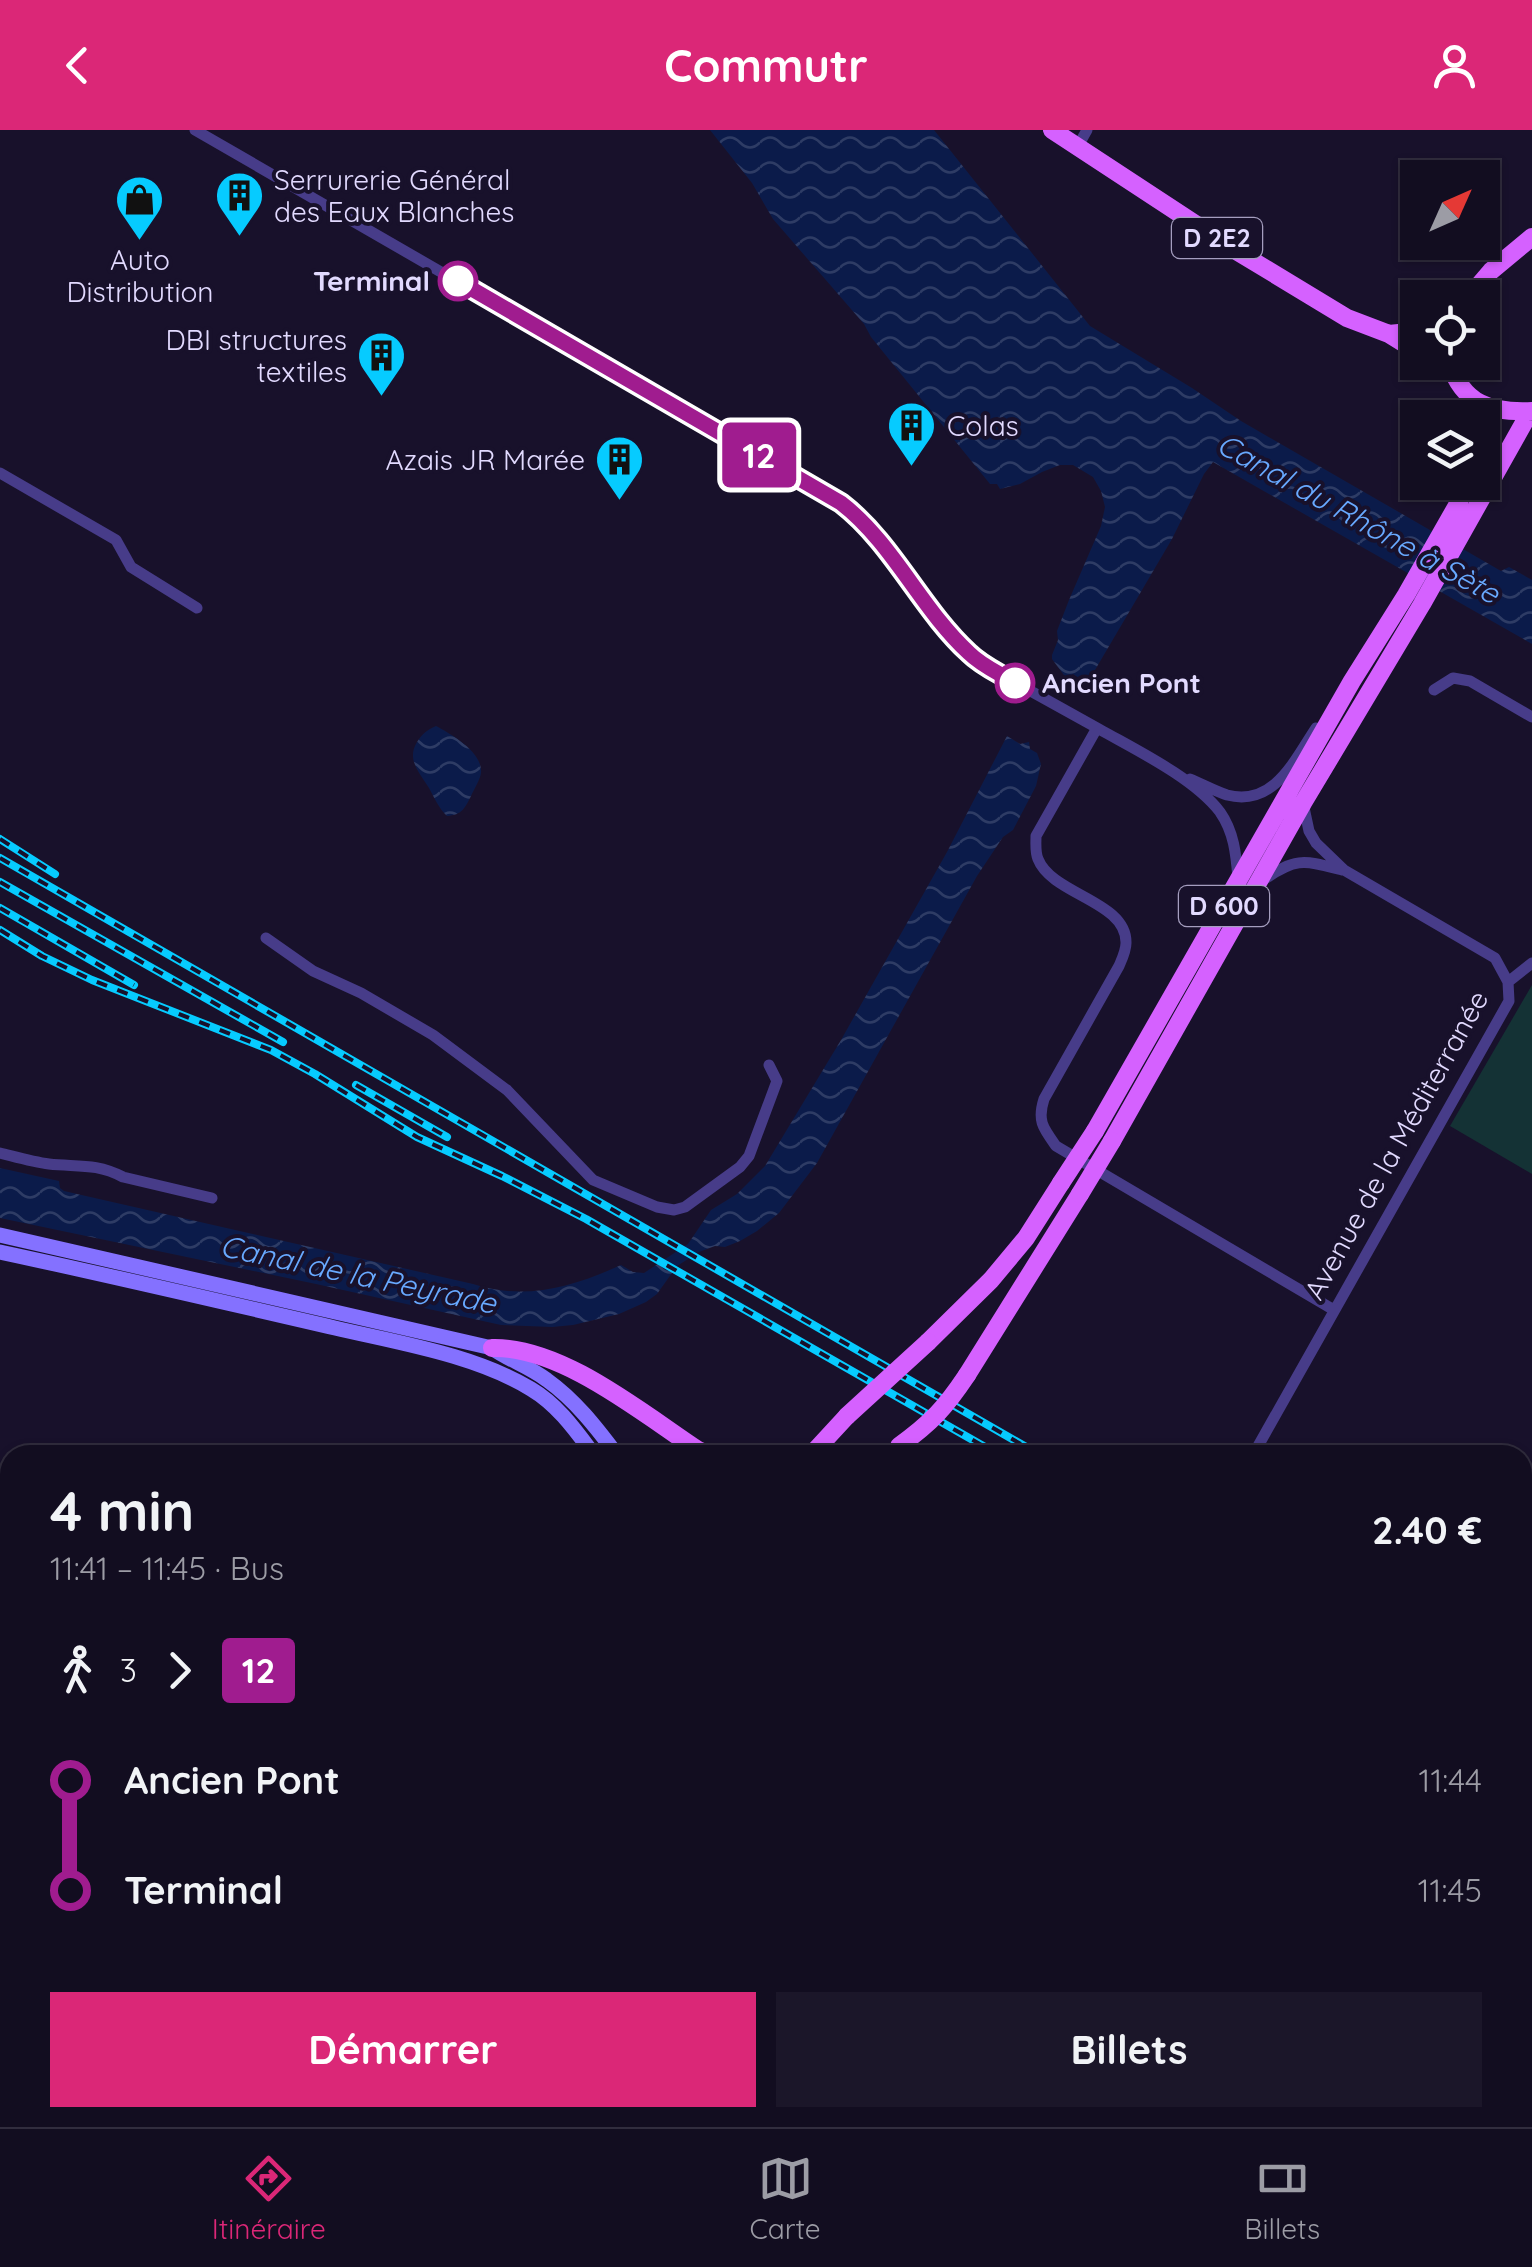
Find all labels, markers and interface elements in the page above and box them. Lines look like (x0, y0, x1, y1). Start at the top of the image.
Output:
text: Commutr (664, 37, 868, 93)
icon: back (50, 38, 105, 93)
icon: person (1427, 38, 1482, 93)
north arrow (1400, 160, 1500, 260)
map controls (1400, 160, 1500, 500)
place label: Serrurerie Général des Eaux Blanches (274, 162, 514, 229)
building icon: Serrurerie Général des Eaux Blanches (213, 170, 265, 238)
shop icon: Auto Distribution (114, 174, 166, 242)
road number: D 2E2 (1172, 218, 1262, 258)
place label: Auto Distribution (66, 242, 214, 309)
marker: Terminal (439, 262, 477, 300)
place label: Terminal (313, 263, 430, 298)
button: locate (1400, 280, 1500, 380)
place label: DBI structures textiles (166, 322, 347, 389)
building icon: DBI structures textiles (356, 330, 408, 398)
building icon: Colas (886, 400, 938, 468)
button: layers (1400, 400, 1500, 500)
place label: Colas (947, 408, 1019, 443)
line badge: 12 (714, 422, 804, 488)
water label: Canal du Rhône à Sète (1211, 425, 1507, 612)
text: 12 (742, 433, 776, 477)
building icon: Azais JR Marée (594, 434, 646, 502)
place label: Azais JR Marée (385, 442, 585, 477)
marker: Ancien Pont (996, 664, 1034, 702)
place label: Ancien Pont (1042, 665, 1201, 700)
road number: D 600 (1179, 886, 1269, 926)
street label: Avenue de la Méditerranée (1296, 984, 1495, 1305)
water label: Canal de la Peyrade (217, 1226, 501, 1322)
text: 4 min (50, 1476, 194, 1545)
text: 2.40 € (1372, 1506, 1482, 1554)
text: 11:41 – 11:45 · Bus (50, 1548, 284, 1588)
icon: walk (50, 1643, 105, 1698)
icon: forward (152, 1643, 207, 1698)
text: 12 (242, 1648, 275, 1692)
text: 3 (120, 1650, 137, 1690)
text: Ancien Pont (124, 1756, 340, 1804)
text: 11:44 (1419, 1760, 1482, 1800)
text: Terminal (124, 1866, 283, 1914)
text: 11:45 (1418, 1870, 1482, 1910)
button: Démarrer (50, 1992, 756, 2107)
button: Billets (776, 1992, 1482, 2107)
tab: Itinéraire (212, 2151, 326, 2246)
tab: Carte (749, 2151, 821, 2246)
tab: Billets (1244, 2151, 1320, 2246)

